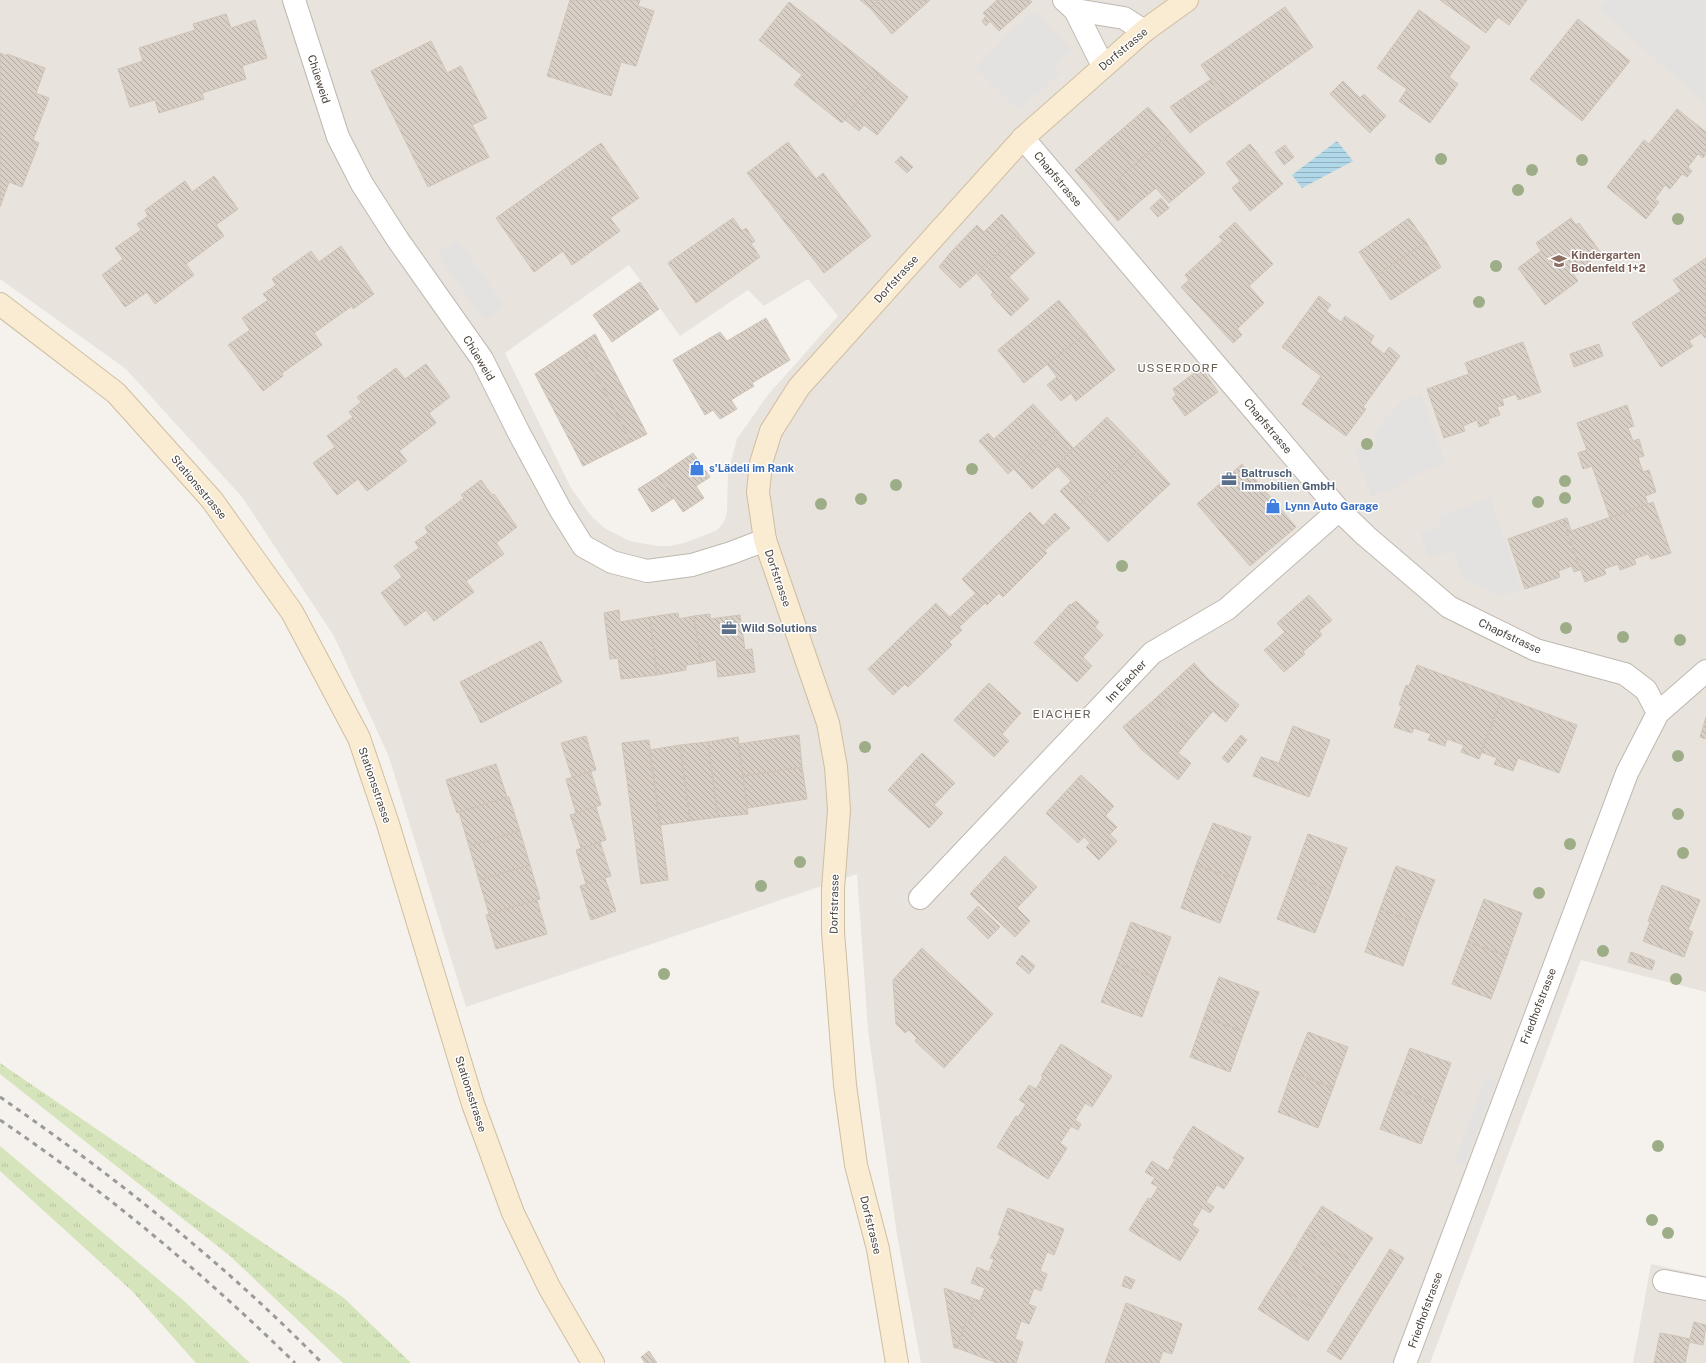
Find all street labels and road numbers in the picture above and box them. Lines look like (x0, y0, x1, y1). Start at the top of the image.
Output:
street label: Dorfstrasse (1096, 25, 1150, 73)
street label: Chüeweid (305, 53, 333, 105)
street label: Chapfstrasse (1032, 149, 1084, 209)
street label: Dorfstrasse (872, 253, 920, 305)
street label: Chüeweid (461, 333, 497, 383)
street label: Chapfstrasse (1242, 396, 1294, 456)
street label: Stationsstrasse (169, 453, 229, 521)
street label: Dorfstrasse (763, 548, 793, 608)
street label: Chapfstrasse (1477, 616, 1543, 656)
street label: Im Eiacher (1103, 657, 1149, 705)
street label: Stationsstrasse (356, 745, 394, 825)
street label: Dorfstrasse (827, 874, 841, 934)
street label: Friedhofstrasse (1518, 966, 1558, 1046)
street label: Stationsstrasse (453, 1054, 489, 1134)
street label: Dorfstrasse (858, 1195, 884, 1255)
street label: Friedhofstrasse (1406, 1270, 1444, 1350)

